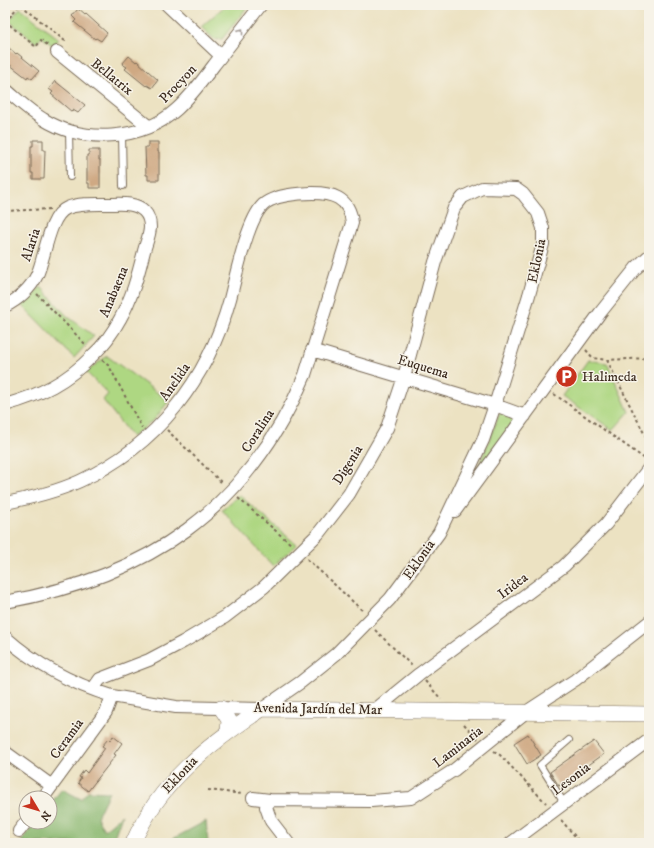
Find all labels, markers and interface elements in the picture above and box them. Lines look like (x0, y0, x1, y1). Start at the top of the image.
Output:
one-way arrow (236, 28, 243, 35)
street label: Bellatrix (87, 55, 137, 100)
street label: Procyon (155, 60, 201, 107)
street label: Alaria (17, 226, 45, 264)
street label: Eklonia (524, 237, 550, 285)
street label: Anabaena (95, 264, 133, 320)
street label: Euquema (395, 351, 451, 383)
street label: Anelida (155, 359, 195, 405)
parking icon: Halimeda (553, 364, 579, 390)
place label: Halimeda (582, 368, 637, 386)
street label: Coralina (237, 406, 279, 456)
street label: Digenia (329, 442, 367, 488)
street label: Eklonia (399, 536, 439, 583)
street label: Iridea (494, 569, 532, 603)
street label: Avenida Jardín del Mar (254, 699, 383, 719)
street label: Ceramia (46, 715, 88, 763)
street label: Laminaria (430, 722, 487, 772)
street label: Eklonia (158, 752, 202, 797)
street label: Lesonia (548, 758, 594, 800)
north arrow (18, 790, 58, 830)
text: N (37, 808, 53, 823)

